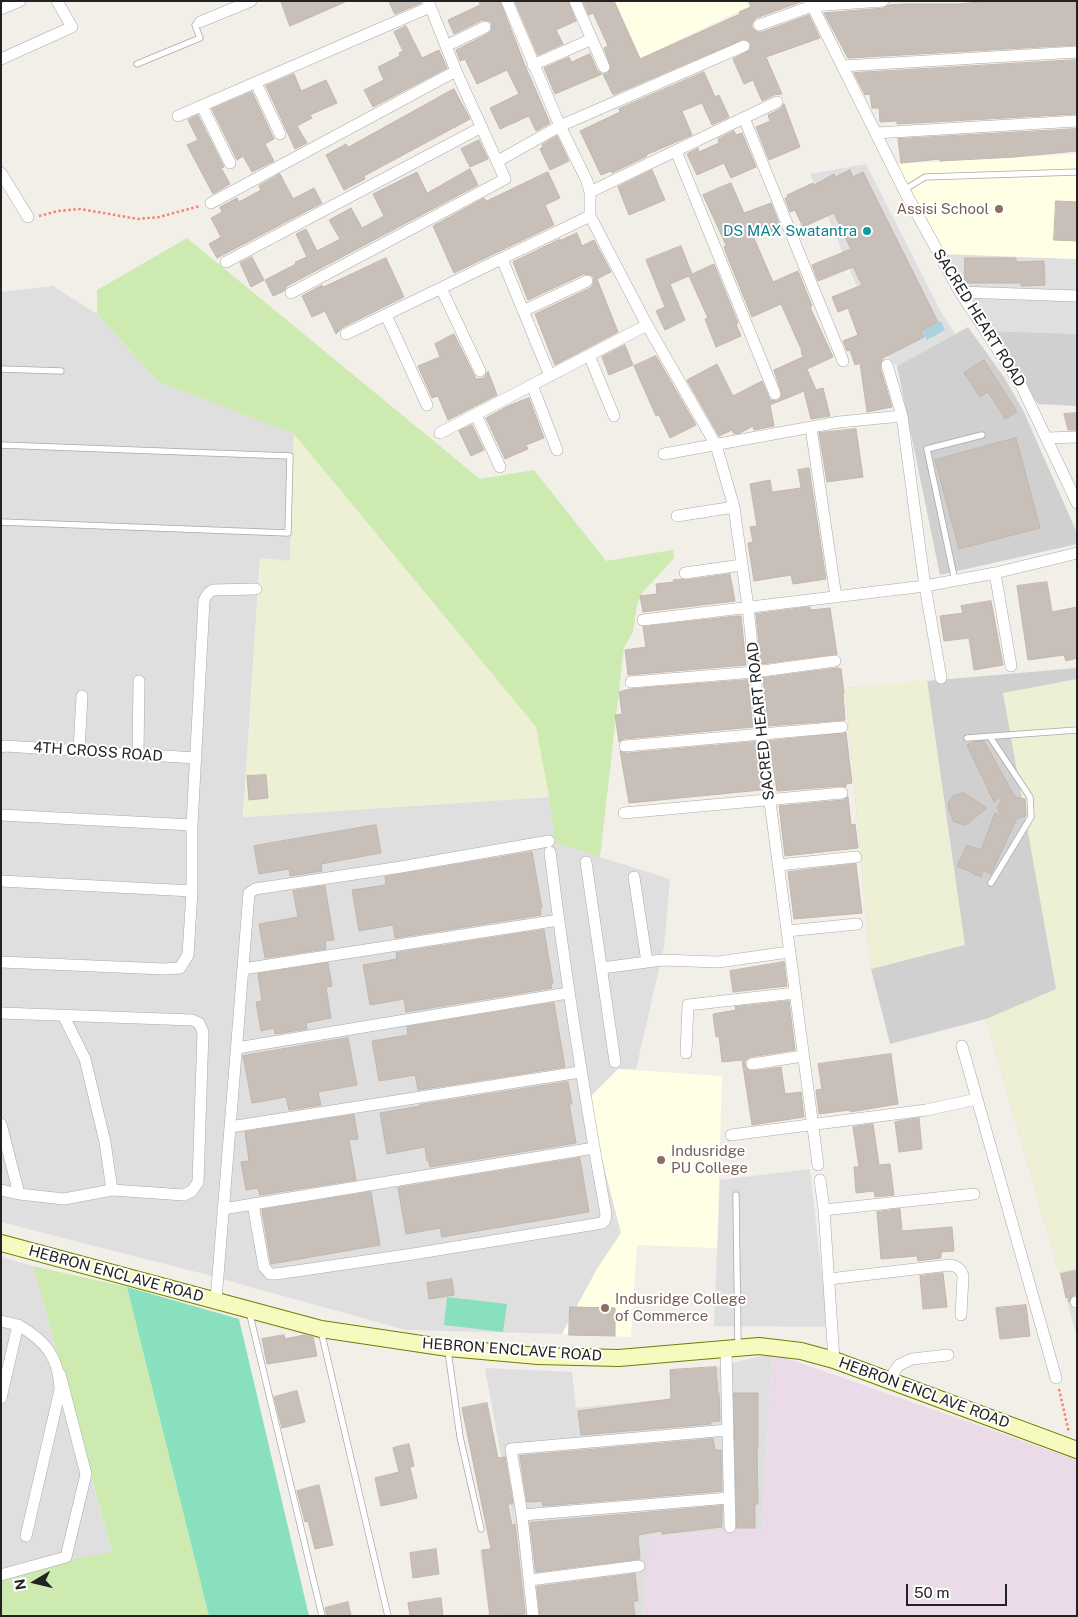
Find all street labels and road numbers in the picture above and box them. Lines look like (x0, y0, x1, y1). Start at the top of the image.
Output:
street label: SACRED HEART ROAD (929, 246, 1029, 390)
street label: SACRED HEART ROAD (744, 641, 778, 801)
street label: 4TH CROSS ROAD (33, 738, 163, 766)
street label: HEBRON ENCLAVE ROAD (27, 1242, 205, 1306)
street label: HEBRON ENCLAVE ROAD (421, 1335, 603, 1365)
street label: HEBRON ENCLAVE ROAD (836, 1354, 1012, 1432)

